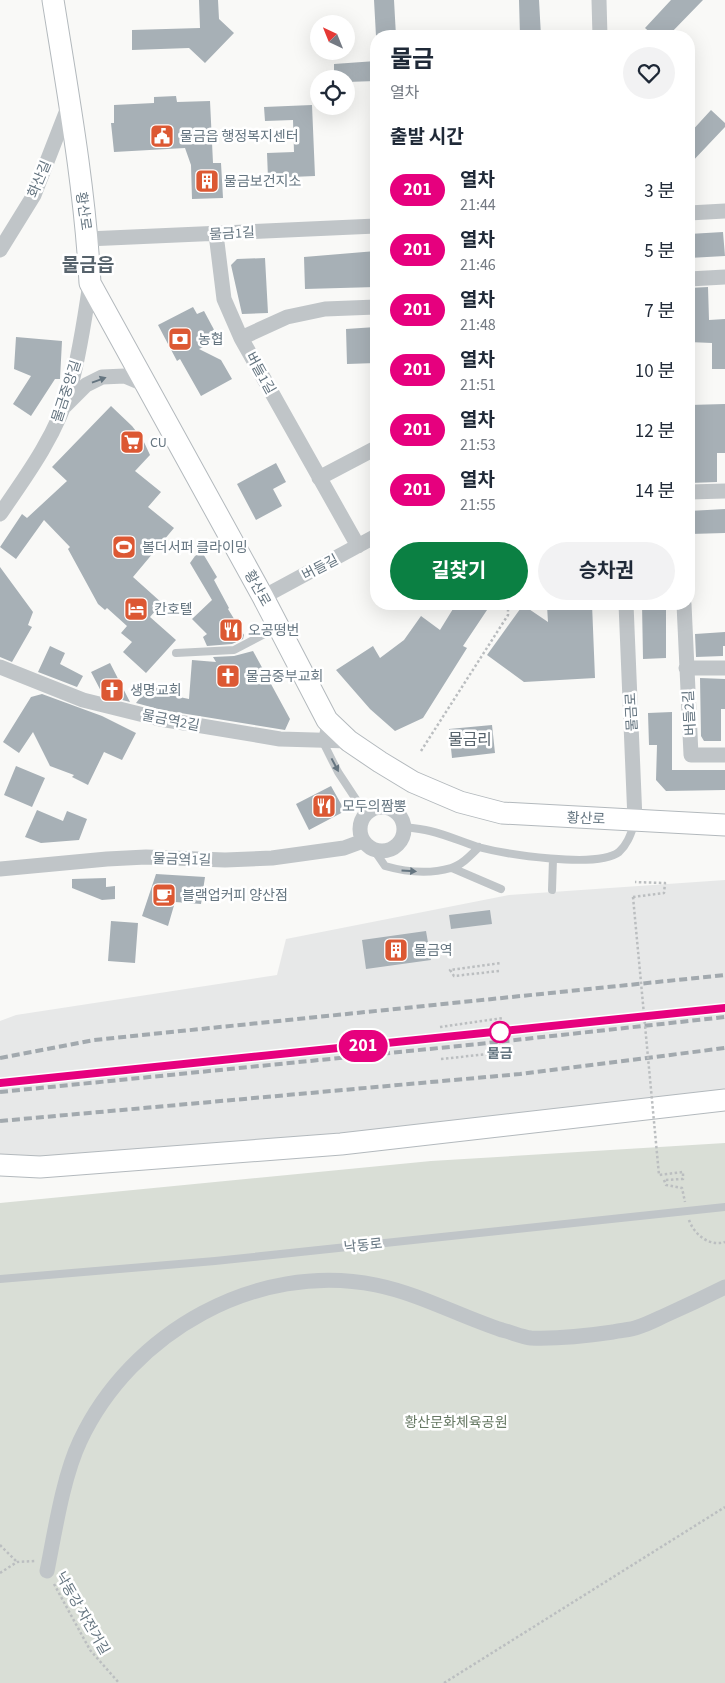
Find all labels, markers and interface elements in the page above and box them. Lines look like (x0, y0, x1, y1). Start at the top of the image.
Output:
north arrow (310, 15, 355, 60)
map controls (310, 15, 355, 115)
text: 물금 (390, 42, 434, 77)
button: heart (623, 47, 675, 99)
button: locate (310, 70, 355, 115)
text: 열차 (390, 82, 419, 104)
public building icon: 물금읍 행정복지센터 (149, 123, 175, 149)
text: 출발 시간 (390, 124, 464, 151)
place label: 물금읍 행정복지센터 (180, 127, 299, 147)
street label: 화산길 (23, 158, 57, 201)
text: 열차 (460, 167, 495, 194)
building icon: 물금보건지소 (194, 168, 220, 194)
place label: 물금보건지소 (224, 172, 301, 192)
text: 201 (403, 177, 432, 202)
text: 3 분 (644, 178, 675, 205)
street label: 황산로 (70, 191, 96, 232)
text: 21:44 (460, 194, 496, 216)
street label: 물금1길 (209, 223, 255, 245)
text: 열차 (460, 227, 495, 254)
text: 201 (403, 237, 432, 262)
text: 5 분 (644, 238, 675, 265)
district label: 물금읍 (62, 252, 114, 279)
text: 21:46 (460, 254, 496, 276)
text: 열차 (460, 287, 495, 314)
text: 201 (403, 297, 432, 322)
text: 7 분 (644, 298, 675, 325)
text: 21:48 (460, 314, 496, 336)
bank icon: 농협 (167, 326, 193, 352)
place label: 농협 (198, 330, 224, 350)
text: 열차 (460, 347, 495, 374)
street label: 버들1길 (240, 349, 280, 398)
text: 201 (403, 357, 432, 382)
street label: 물금중앙길 (47, 358, 86, 425)
text: 10 분 (635, 358, 675, 385)
text: 21:51 (460, 374, 496, 396)
one-way arrow (92, 375, 107, 383)
text: 열차 (460, 407, 495, 434)
text: 201 (403, 417, 432, 442)
text: 12 분 (635, 418, 675, 445)
supermarket icon: CU (119, 429, 145, 455)
place label: CU (150, 433, 167, 453)
text: 21:53 (460, 434, 496, 456)
text: 열차 (460, 467, 495, 494)
text: 201 (403, 477, 432, 502)
text: 14 분 (635, 478, 675, 505)
text: 21:55 (460, 494, 496, 516)
sports icon: 볼더서퍼 클라이밍 (111, 534, 137, 560)
place label: 볼더서퍼 클라이밍 (142, 538, 248, 558)
button: 길찾기 (390, 542, 528, 600)
button: 승차권 (538, 542, 675, 600)
street label: 버들길 (299, 550, 342, 586)
street label: 황산로 (239, 567, 275, 610)
hotel icon: 칸호텔 (123, 596, 149, 622)
place label: 칸호텔 (154, 600, 193, 620)
restaurant icon: 오공떵번 (218, 617, 244, 643)
place label: 오공떵번 (248, 621, 300, 641)
church icon: 물금중부교회 (215, 663, 241, 689)
place label: 물금중부교회 (246, 667, 323, 687)
church icon: 생명교회 (99, 677, 125, 703)
place label: 생명교회 (130, 681, 182, 701)
street label: 버들2길 (679, 690, 701, 736)
street label: 물금로 (621, 692, 643, 732)
street label: 물금역2길 (140, 706, 201, 736)
district label: 물금리 (448, 729, 492, 751)
one-way arrow (331, 758, 339, 772)
restaurant icon: 모두의짬뽕 (311, 793, 337, 819)
place label: 모두의짬뽕 (342, 797, 407, 817)
street label: 황산로 (566, 808, 606, 830)
street label: 물금역1길 (152, 849, 212, 871)
one-way arrow (401, 867, 417, 875)
cafe icon: 블랙업커피 양산점 (151, 882, 177, 908)
place label: 블랙업커피 양산점 (182, 886, 288, 906)
building icon: 물금역 (383, 937, 409, 963)
place label: 물금역 (414, 941, 453, 961)
marker: 물금 (489, 1021, 511, 1043)
line badge: 201 (334, 1030, 392, 1062)
text: 201 (349, 1033, 377, 1058)
place label: 물금 (487, 1044, 513, 1064)
street label: 낙동로 (343, 1234, 383, 1258)
park label: 황산문화체육공원 (404, 1413, 508, 1433)
street label: 낙동강 자전거길 (50, 1568, 114, 1659)

